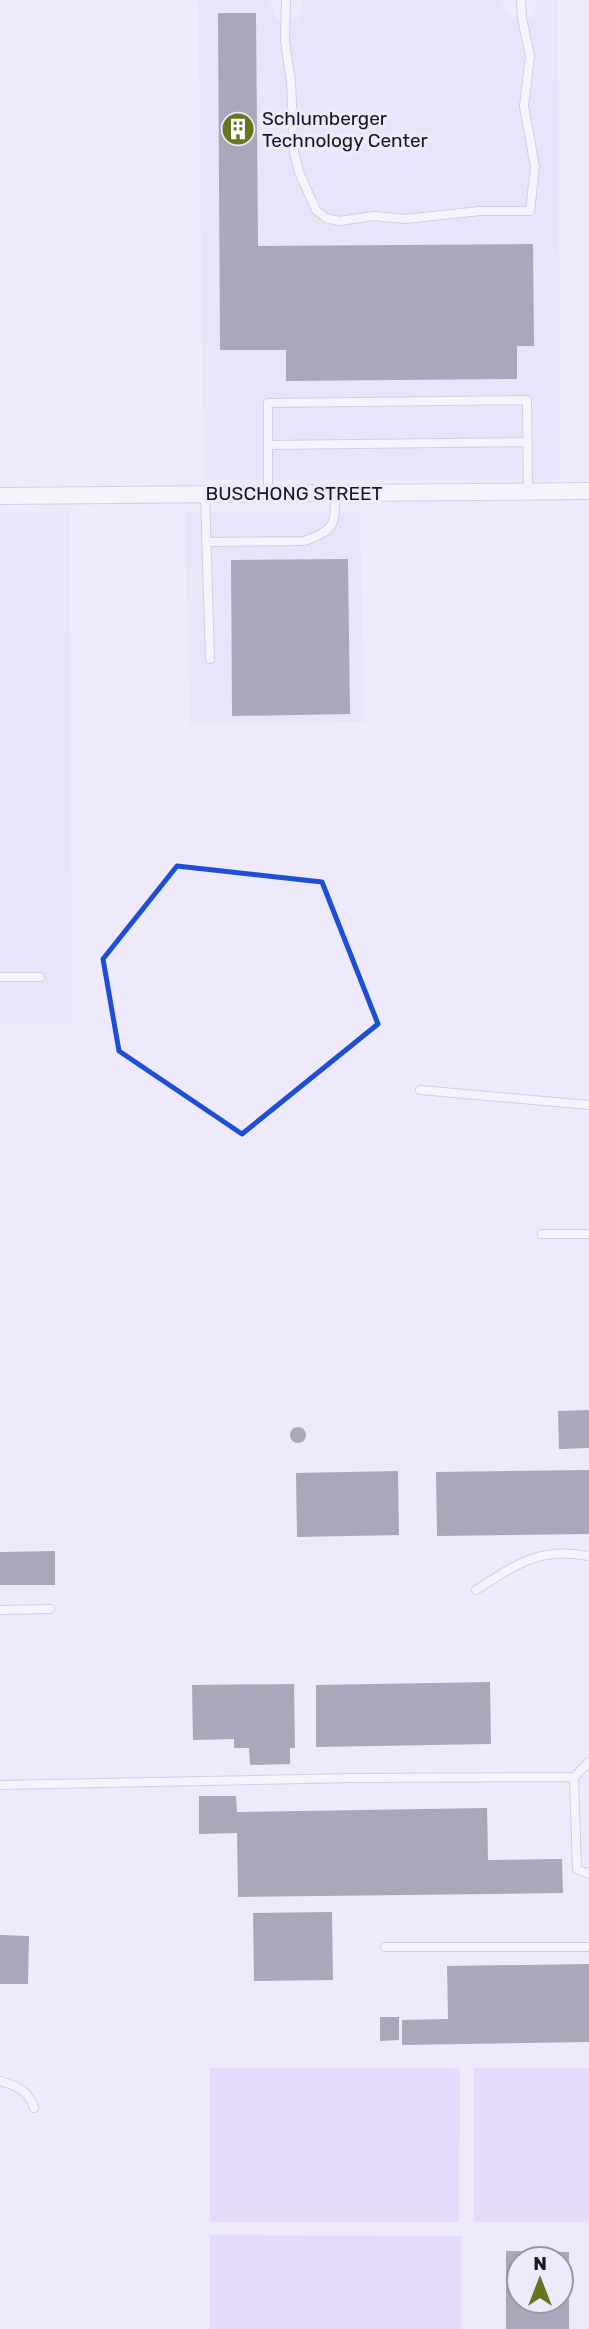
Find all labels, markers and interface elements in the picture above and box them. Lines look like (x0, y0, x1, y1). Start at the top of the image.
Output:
place label: Schlumberger Technology Center (262, 107, 429, 152)
building icon: Schlumberger Technology Center (219, 110, 257, 148)
street label: BUSCHONG STREET (206, 482, 382, 505)
north arrow (505, 2245, 575, 2315)
text: N (533, 2252, 547, 2275)

